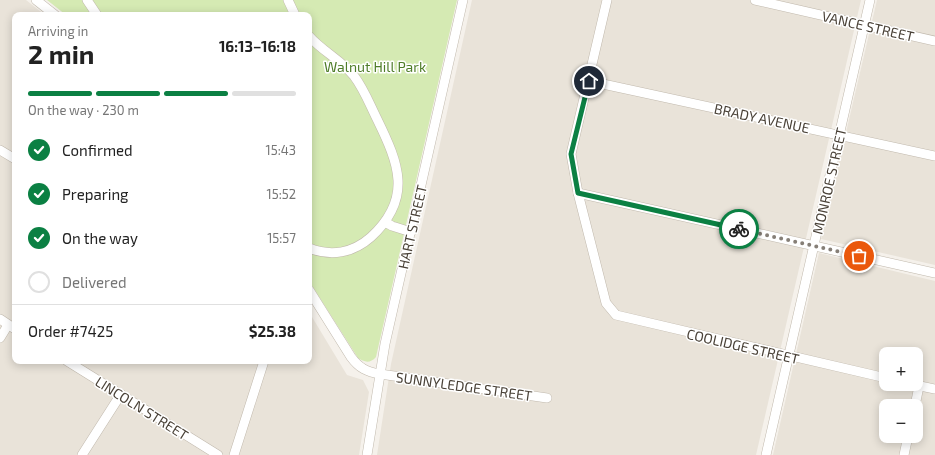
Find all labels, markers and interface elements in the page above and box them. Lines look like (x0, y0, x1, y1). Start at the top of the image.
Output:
street label: VANCE STREET (820, 7, 916, 45)
text: Arriving in (28, 23, 88, 39)
text: 16:13–16:18 (219, 37, 296, 55)
text: 2 min (28, 38, 94, 69)
park label: Walnut Hill Park (324, 58, 426, 75)
pin (572, 64, 606, 98)
icon: home (578, 70, 600, 92)
street label: BRADY AVENUE (713, 100, 811, 136)
text: On the way · 230 m (28, 102, 139, 118)
street label: MONROE STREET (808, 126, 850, 236)
icon: check (28, 139, 50, 161)
text: Confirmed (62, 141, 133, 159)
text: 15:43 (266, 142, 296, 158)
icon: check (28, 183, 50, 205)
street label: HART STREET (394, 183, 430, 271)
text: Preparing (62, 185, 128, 203)
text: 15:52 (267, 186, 296, 202)
courier (719, 209, 759, 249)
icon: bike (728, 218, 750, 240)
icon: check (28, 227, 50, 249)
text: On the way (62, 229, 138, 247)
text: 15:57 (267, 230, 296, 246)
pin (842, 239, 876, 273)
icon: bag (848, 245, 870, 267)
text: Delivered (62, 273, 127, 291)
text: Order #7425 (28, 322, 113, 340)
text: $25.38 (249, 322, 296, 340)
street label: COOLIDGE STREET (685, 325, 801, 367)
map controls (879, 347, 923, 443)
button: + (879, 347, 923, 391)
street label: SUNNYLEDGE STREET (395, 368, 533, 404)
street label: LINCOLN STREET (92, 373, 192, 443)
button: − (879, 399, 923, 443)

